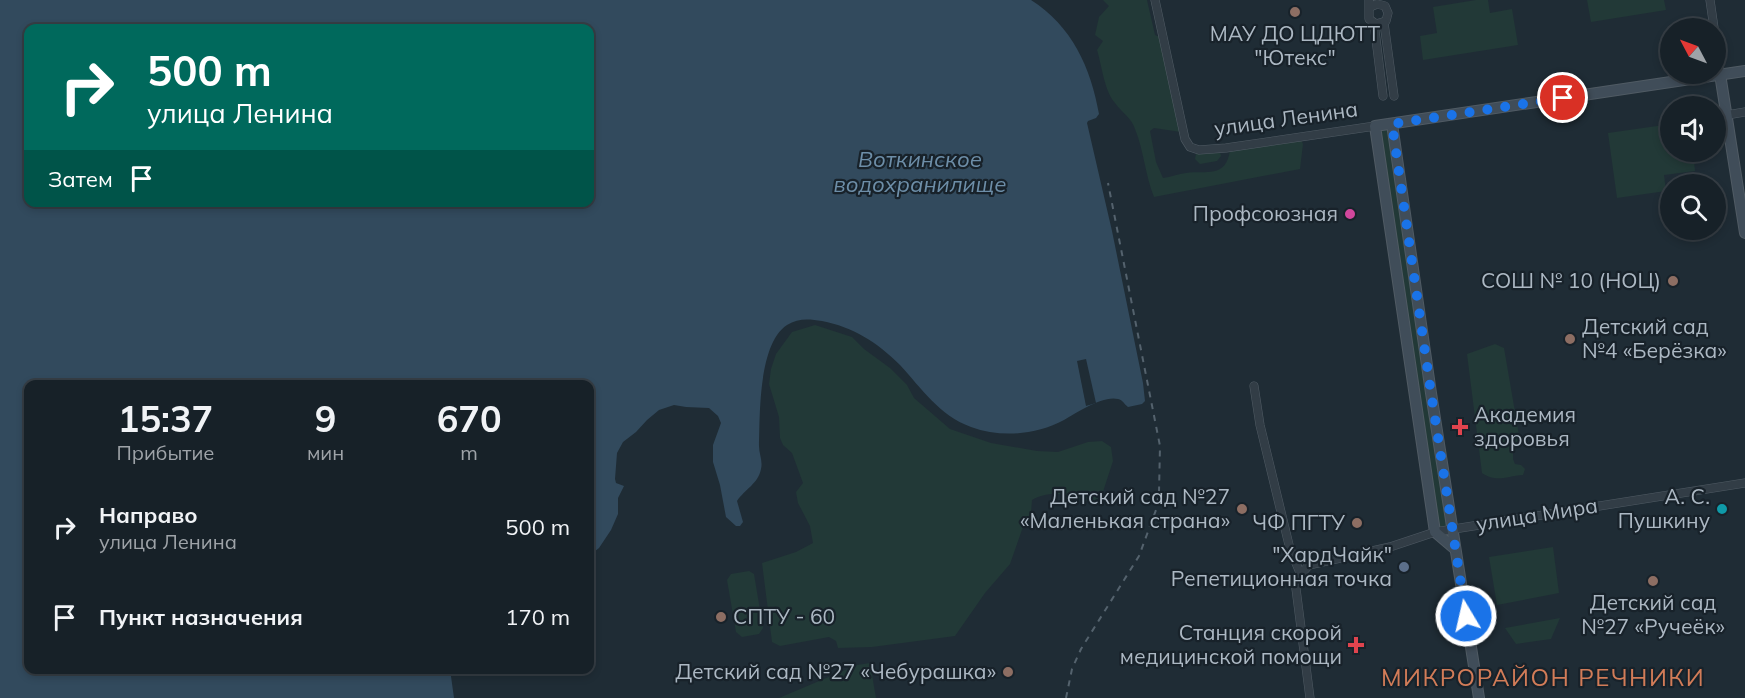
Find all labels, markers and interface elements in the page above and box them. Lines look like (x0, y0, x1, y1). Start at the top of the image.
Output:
marker: МАУ ДО ЦДЮТТ "Ютекс" (1288, 5, 1302, 19)
north arrow (1660, 18, 1726, 84)
map controls (1660, 18, 1726, 240)
place label: МАУ ДО ЦДЮТТ "Ютекс" (1210, 20, 1381, 70)
text: 500 m (147, 44, 272, 97)
icon: right (48, 48, 126, 126)
pin (1537, 72, 1588, 123)
icon: arrive (1546, 81, 1579, 114)
street label: улица Ленина (1212, 95, 1359, 141)
text: улица Ленина (147, 96, 333, 130)
button: sound (1660, 96, 1726, 162)
water label: Воткинское водохранилище (834, 145, 1006, 198)
icon: arrive (125, 162, 158, 195)
text: Затем (48, 165, 113, 193)
button: search (1660, 174, 1726, 240)
place label: Профсоюзная (1193, 200, 1338, 226)
marker: Профсоюзная (1343, 207, 1357, 221)
place label: СОШ № 10 (НОЦ) (1481, 267, 1661, 293)
marker: СОШ № 10 (НОЦ) (1666, 274, 1680, 288)
place label: Детский сад №4 «Берёзка» (1582, 313, 1727, 363)
marker: Детский сад №4 «Берёзка» (1563, 332, 1577, 346)
text: 15:37 (118, 396, 213, 441)
text: 9 (315, 396, 336, 441)
text: 670 (437, 396, 502, 441)
place label: Академия здоровья (1474, 401, 1576, 451)
marker: Академия здоровья (1451, 418, 1469, 436)
text: Прибытие (116, 440, 214, 465)
text: мин (307, 440, 344, 465)
text: m (460, 440, 478, 465)
place label: Детский сад №27 «Маленькая страна» (1020, 483, 1230, 533)
place label: А. С. Пушкину (1618, 483, 1710, 533)
street label: улица Мира (1474, 492, 1600, 536)
text: Направо (99, 501, 197, 529)
marker: Детский сад №27 «Маленькая страна» (1235, 502, 1249, 516)
marker: А. С. Пушкину (1715, 502, 1729, 516)
place label: ЧФ ПГТУ (1252, 509, 1345, 535)
icon: right (48, 511, 81, 544)
text: 500 m (505, 513, 570, 541)
marker: ЧФ ПГТУ (1350, 516, 1364, 530)
text: улица Ленина (99, 529, 237, 554)
place label: "ХардЧайк" Репетиционная точка (1171, 541, 1392, 591)
marker: "ХардЧайк" Репетиционная точка (1397, 560, 1411, 574)
marker: Детский сад №27 «Ручеёк» (1646, 574, 1660, 588)
position arrow (1434, 584, 1498, 648)
place label: Детский сад №27 «Ручеёк» (1581, 589, 1725, 639)
icon: arrive (48, 601, 81, 634)
text: Пункт назначения (99, 603, 303, 631)
text: 170 m (505, 603, 570, 631)
place label: СПТУ - 60 (733, 603, 835, 629)
marker: СПТУ - 60 (714, 610, 728, 624)
place label: Станция скорой медицинской помощи (1120, 619, 1342, 669)
marker: Станция скорой медицинской помощи (1347, 636, 1365, 654)
place label: Детский сад №27 «Чебурашка» (675, 658, 996, 684)
district label: МИКРОРАЙОН РЕЧНИКИ (1381, 662, 1705, 692)
marker: Детский сад №27 «Чебурашка» (1001, 665, 1015, 679)

